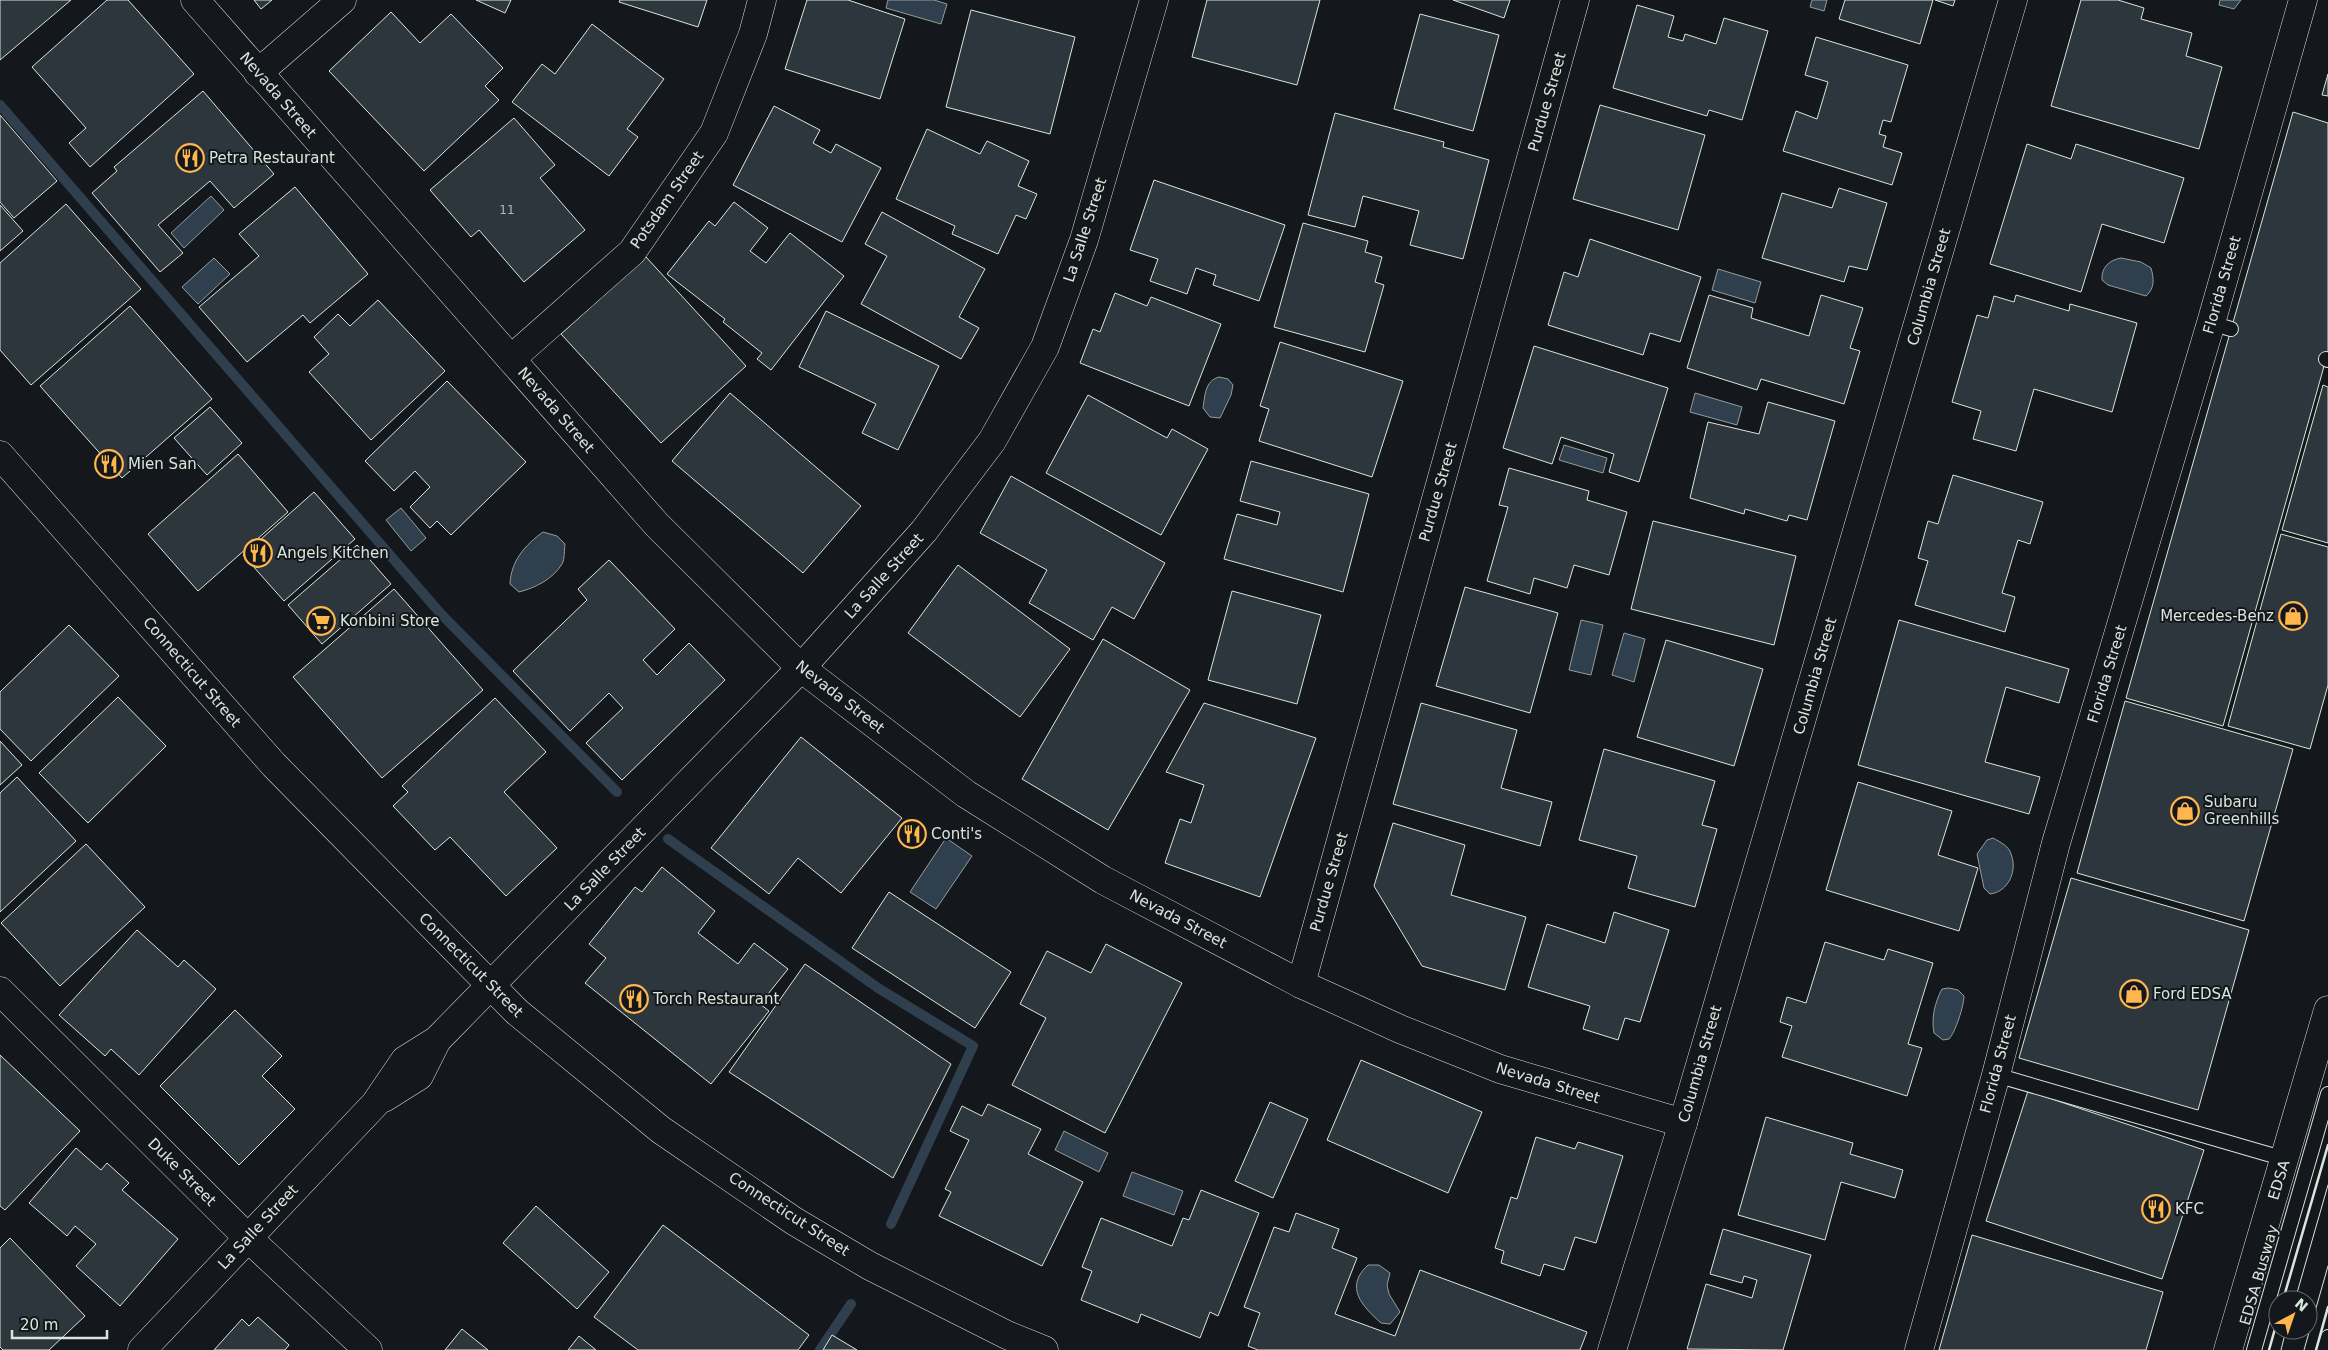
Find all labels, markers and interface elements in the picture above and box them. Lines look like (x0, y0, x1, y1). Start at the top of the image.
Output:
street label: Nevada Street (236, 49, 320, 142)
street label: Purdue Street (1524, 50, 1570, 154)
restaurant icon: Petra Restaurant (175, 143, 205, 173)
street label: Potsdam Street (627, 148, 707, 252)
place label: Petra Restaurant (209, 149, 335, 167)
street label: La Salle Street (1060, 175, 1110, 285)
house number: 11 (499, 203, 515, 217)
street label: Columbia Street (1904, 226, 1954, 348)
street label: Florida Street (2199, 234, 2245, 336)
street label: Nevada Street (514, 364, 598, 457)
street label: Purdue Street (1415, 440, 1461, 544)
restaurant icon: Mien San (94, 449, 124, 479)
place label: Mien San (128, 455, 197, 473)
street label: La Salle Street (841, 529, 927, 623)
restaurant icon: Angels Kitchen (243, 538, 273, 568)
place label: Angels Kitchen (277, 544, 389, 562)
shop icon: Mercedes-Benz (2278, 601, 2308, 631)
supermarket icon: Konbini Store (306, 606, 336, 636)
place label: Mercedes-Benz (2160, 607, 2274, 625)
place label: Konbini Store (340, 612, 440, 630)
street label: Connecticut Street (139, 613, 245, 731)
street label: Columbia Street (1790, 615, 1840, 737)
street label: Florida Street (2084, 623, 2130, 725)
street label: Nevada Street (792, 657, 888, 737)
place label: Subaru Greenhills (2204, 793, 2279, 828)
shop icon: Subaru Greenhills (2170, 796, 2200, 826)
restaurant icon: Conti's (897, 819, 927, 849)
street label: La Salle Street (561, 823, 649, 914)
place label: Conti's (931, 825, 982, 843)
street label: Purdue Street (1306, 830, 1352, 934)
street label: Nevada Street (1126, 886, 1230, 952)
street label: Connecticut Street (415, 909, 527, 1021)
shop icon: Ford EDSA (2119, 979, 2149, 1009)
restaurant icon: Torch Restaurant (619, 984, 649, 1014)
place label: Ford EDSA (2153, 985, 2232, 1003)
place label: Torch Restaurant (652, 990, 779, 1008)
street label: Columbia Street (1675, 1003, 1725, 1125)
street label: Florida Street (1976, 1013, 2020, 1115)
street label: Nevada Street (1494, 1059, 1602, 1107)
street label: Duke Street (144, 1134, 220, 1210)
street label: EDSA (2264, 1157, 2294, 1202)
street label: Connecticut Street (725, 1168, 853, 1260)
street label: La Salle Street (214, 1181, 302, 1273)
restaurant icon: KFC (2141, 1194, 2171, 1224)
place label: KFC (2175, 1200, 2204, 1218)
street label: EDSA Busway (2236, 1223, 2282, 1327)
north arrow (2268, 1290, 2318, 1340)
text: N (2292, 1295, 2311, 1315)
scale bar (12, 1308, 108, 1340)
text: 20 m (20, 1316, 58, 1334)

